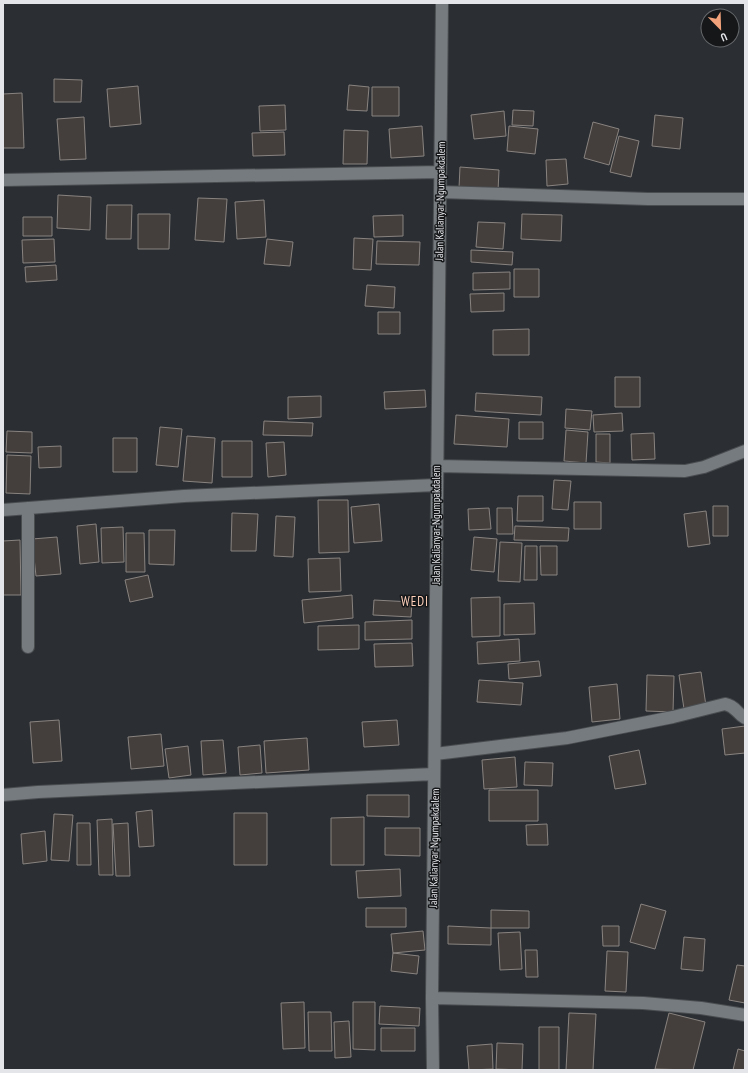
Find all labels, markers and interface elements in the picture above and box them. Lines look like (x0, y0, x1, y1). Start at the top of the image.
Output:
north arrow (700, 8, 740, 48)
text: U (718, 30, 729, 45)
street label: Jalan Kalianyar-Ngumpakdalem (432, 141, 448, 262)
street label: Jalan Kalianyar-Ngumpakdalem (429, 465, 443, 586)
district label: WEDI (401, 593, 429, 610)
street label: Jalan Kalianyar-Ngumpakdalem (426, 788, 442, 909)

